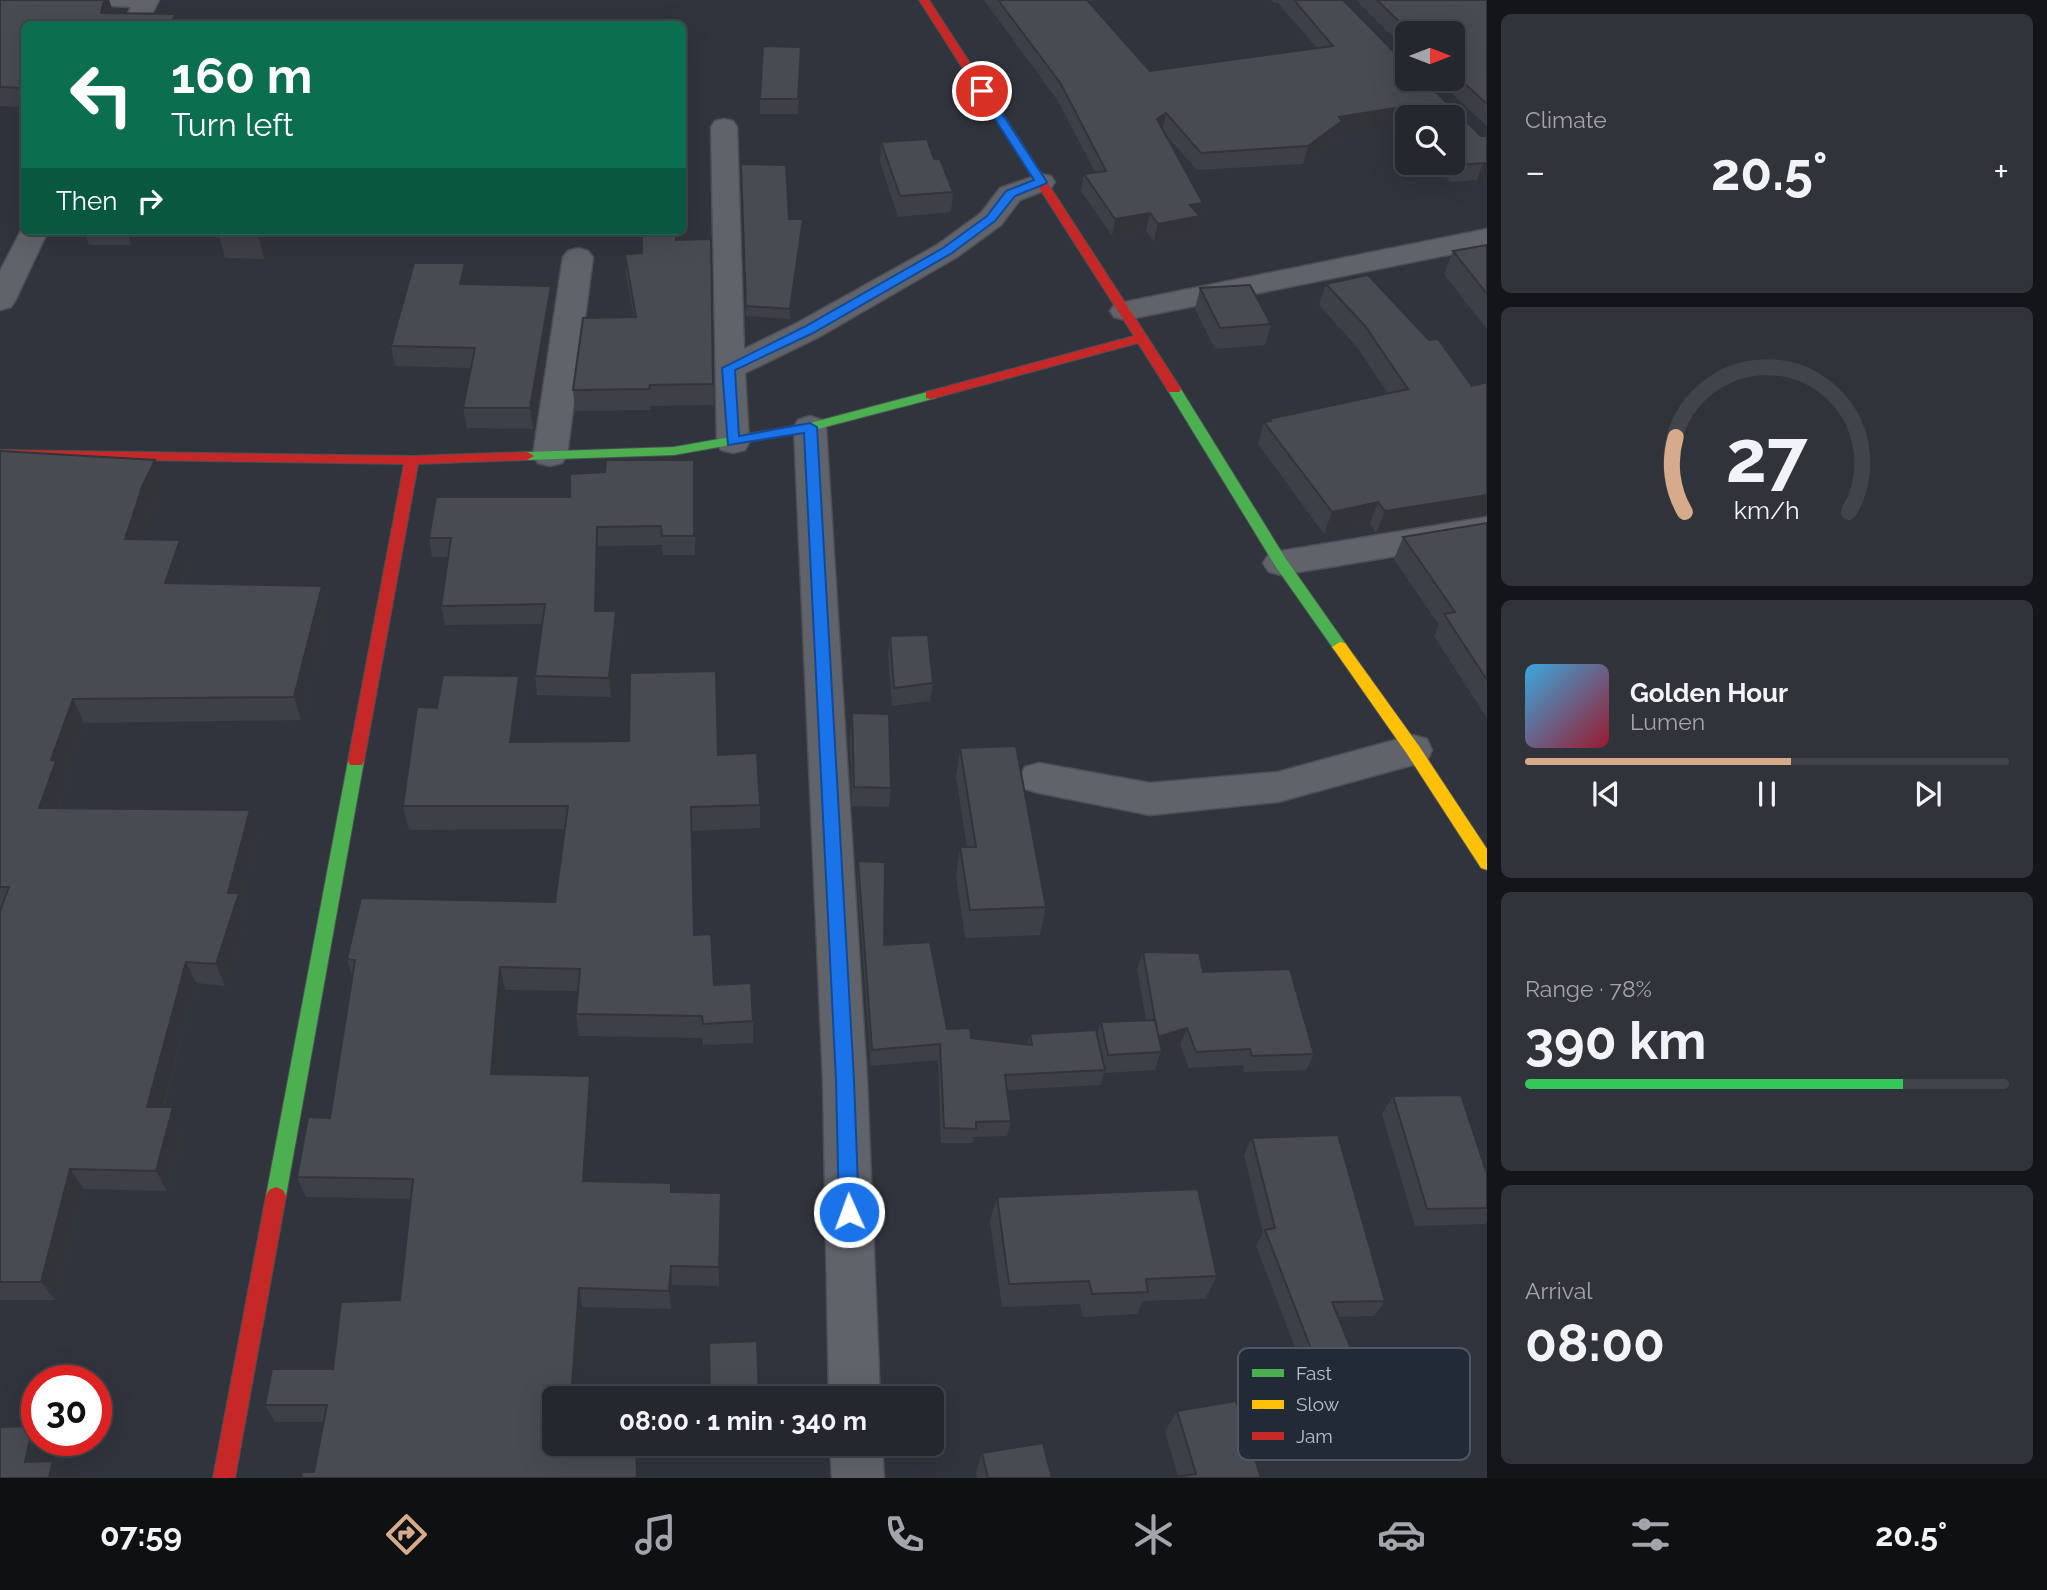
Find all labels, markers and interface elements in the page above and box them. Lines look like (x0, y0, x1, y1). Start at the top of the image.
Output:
north arrow (1395, 21, 1465, 91)
map controls (1395, 21, 1465, 175)
text: 160 m (171, 47, 312, 104)
icon: left (56, 49, 147, 140)
pin (952, 61, 1012, 121)
icon: arrive (963, 72, 1001, 110)
button: search (1395, 105, 1465, 175)
text: Turn left (171, 106, 293, 143)
text: Climate (1525, 106, 1607, 133)
text: 20.5° (1711, 141, 1828, 202)
text: − (1525, 149, 1545, 194)
text: + (1993, 149, 2009, 194)
icon: right (131, 182, 169, 220)
text: Then (56, 186, 117, 216)
text: 27 (1726, 415, 1808, 500)
text: km/h (1734, 495, 1800, 525)
text: Golden Hour (1630, 678, 1788, 708)
text: Lumen (1630, 708, 1705, 735)
icon: previous (1587, 775, 1625, 813)
icon: pause (1748, 775, 1786, 813)
icon: next (1909, 775, 1947, 813)
text: Range · 78% (1525, 975, 1652, 1002)
text: 390 km (1525, 1010, 1706, 1071)
position arrow (812, 1175, 886, 1249)
text: Arrival (1525, 1277, 1592, 1304)
text: 08:00 (1525, 1312, 1665, 1373)
legend (1238, 1348, 1470, 1460)
text: Fast (1296, 1362, 1332, 1384)
speed limit sign: 30 (21, 1365, 112, 1456)
text: Slow (1296, 1393, 1340, 1415)
text: 08:00 · 1 min · 340 m (619, 1406, 867, 1436)
text: Jam (1296, 1425, 1333, 1447)
icon: directions (382, 1510, 431, 1559)
icon: music (631, 1510, 680, 1559)
icon: phone (880, 1510, 929, 1559)
icon: climate (1129, 1510, 1178, 1559)
icon: car (1377, 1510, 1426, 1559)
icon: filters (1626, 1510, 1675, 1559)
text: 07:59 (100, 1516, 182, 1553)
text: 20.5° (1875, 1516, 1947, 1553)

